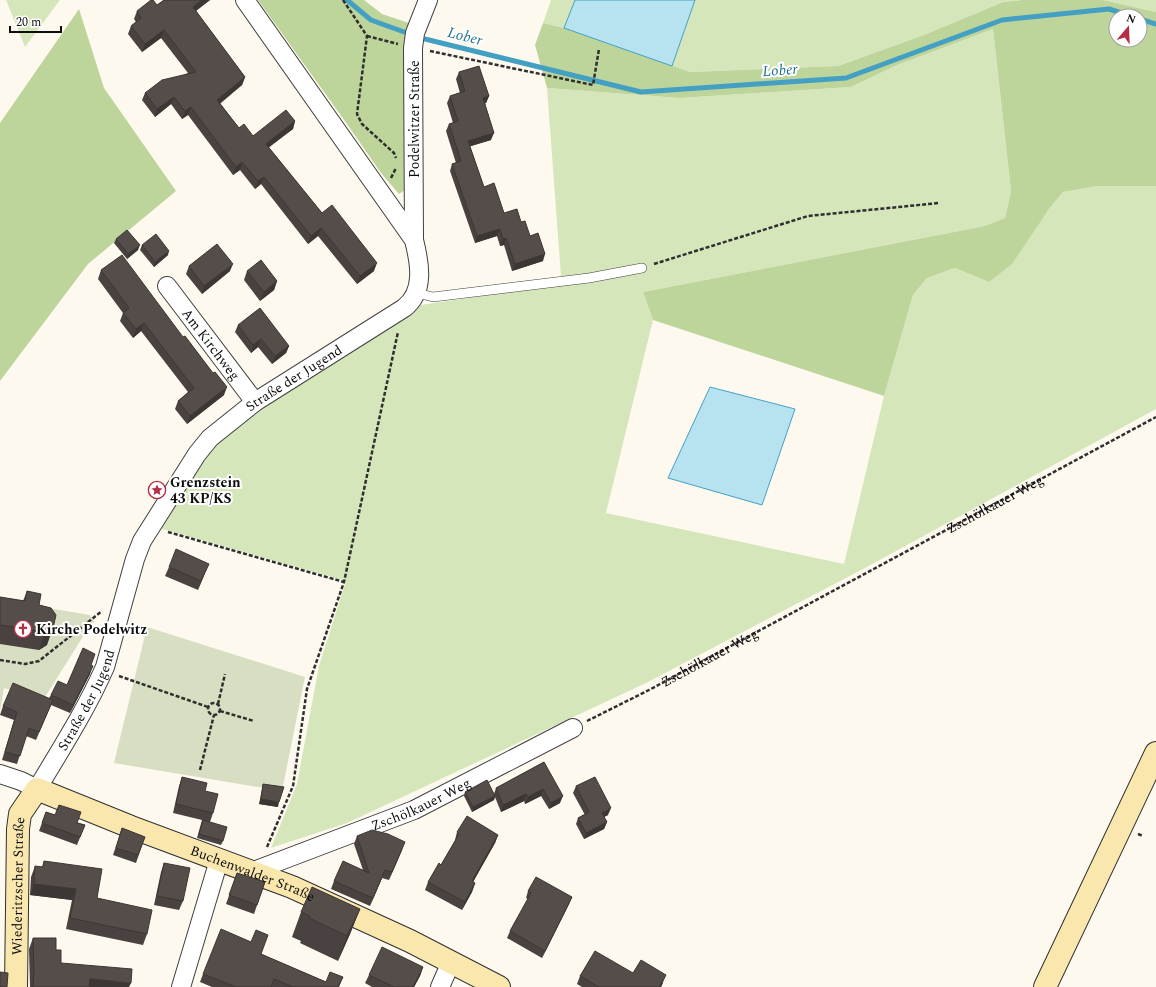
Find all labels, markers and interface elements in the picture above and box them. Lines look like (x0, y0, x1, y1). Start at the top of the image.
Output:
scale bar (10, 8, 61, 34)
north arrow (1108, 8, 1148, 48)
text: N (1124, 10, 1138, 29)
text: 20 m (16, 13, 41, 32)
water label: Lober (445, 21, 486, 52)
water label: Lober (762, 58, 799, 83)
street label: Podelwitzer Straße (404, 60, 425, 178)
street label: Am Kirchweg (176, 304, 245, 385)
street label: Straße der Jugend (241, 339, 347, 417)
street label: Zschölkauer Weg (943, 470, 1047, 539)
place label: Grenzstein 43 KP/KS (170, 472, 241, 509)
place icon: Grenzstein 43 KP/KS (147, 480, 167, 500)
church icon: Kirche Podelwitz (13, 619, 33, 639)
place label: Kirche Podelwitz (36, 619, 147, 640)
street label: Zschölkauer Weg (657, 623, 762, 693)
street label: Straße der Jugend (52, 647, 120, 755)
street label: Zschölkauer Weg (368, 773, 475, 836)
street label: Wiederitzscher Straße (6, 815, 31, 955)
street label: Buchenwalder Straße (187, 840, 319, 907)

